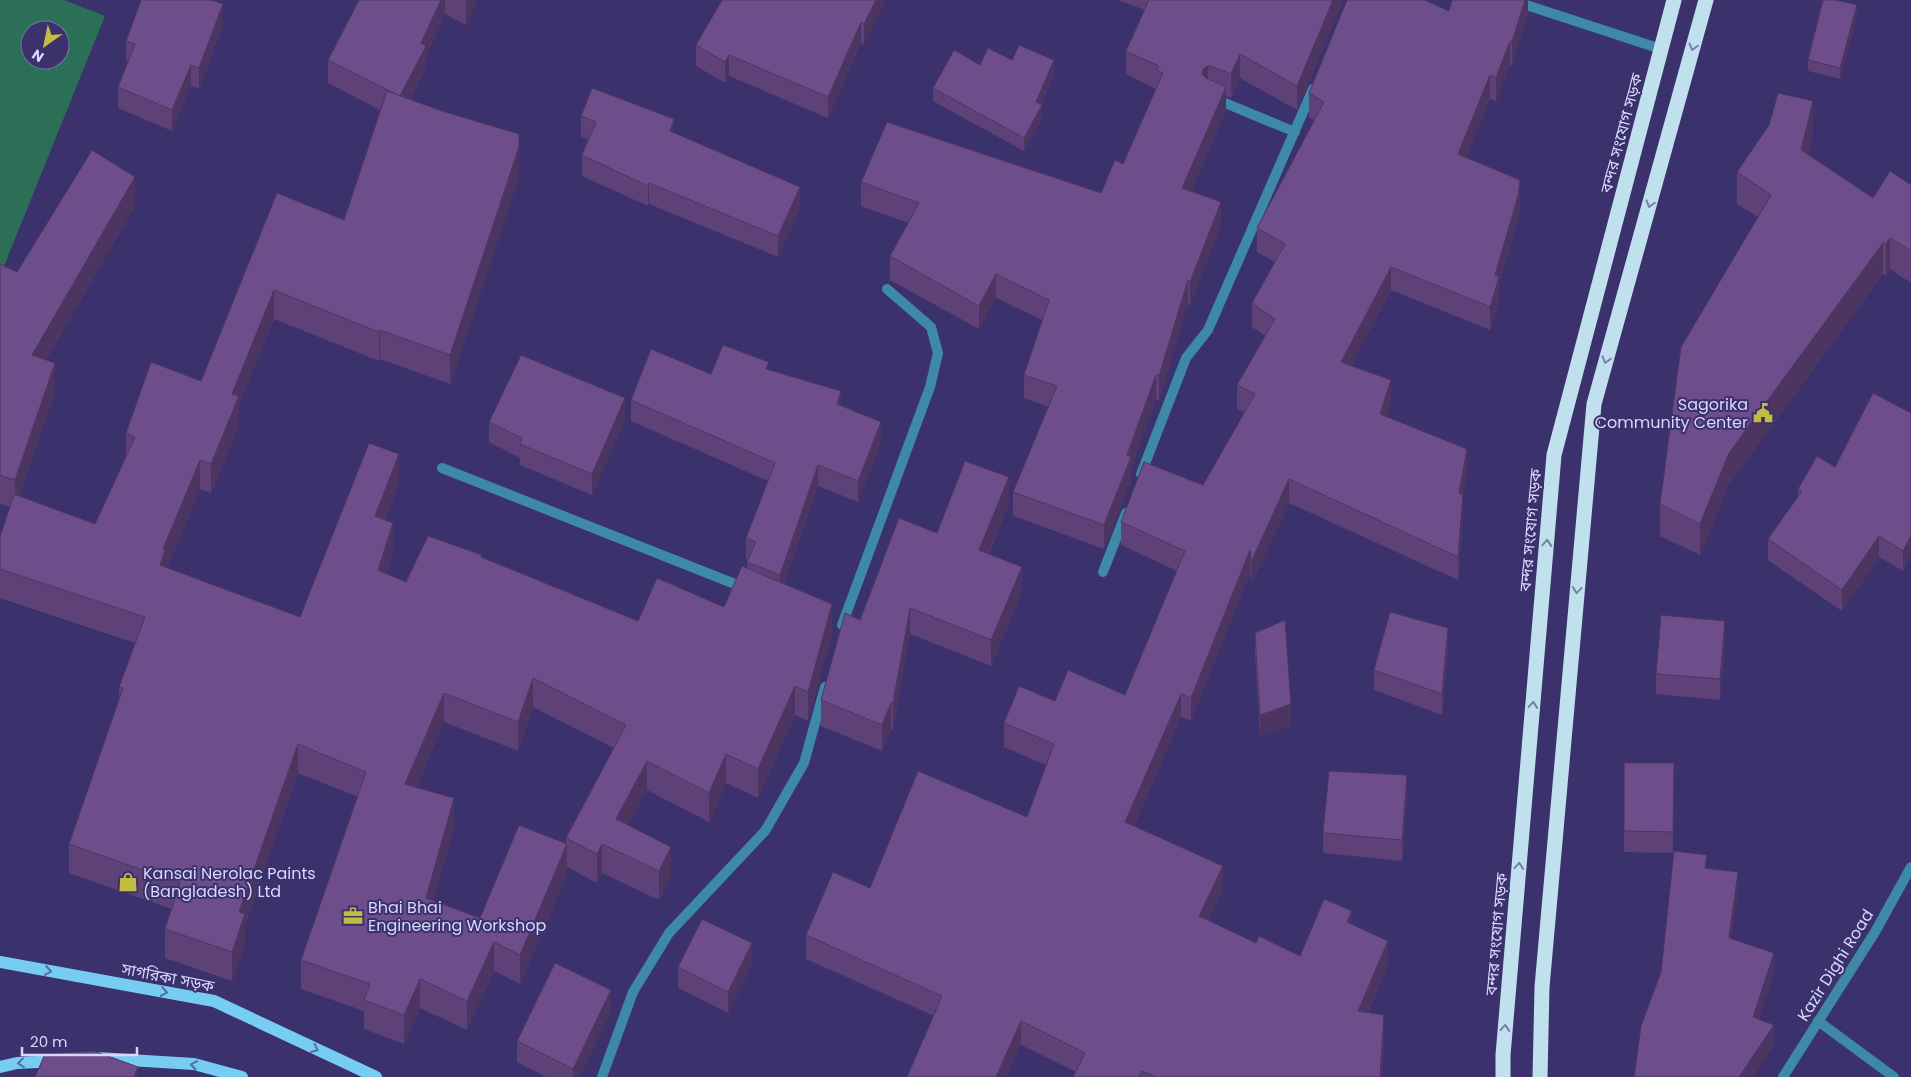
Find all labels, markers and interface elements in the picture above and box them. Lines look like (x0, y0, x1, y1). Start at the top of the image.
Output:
north arrow (20, 20, 70, 70)
one-way arrow (1688, 43, 1699, 51)
text: N (28, 45, 48, 67)
street label: বন্দর সংযোগ সড়ক (1594, 70, 1649, 196)
one-way arrow (1645, 199, 1656, 208)
one-way arrow (1602, 356, 1612, 364)
place label: Sagorika Community Center (1595, 393, 1748, 434)
public building icon: Sagorika Community Center (1752, 402, 1774, 424)
street label: বন্দর সংযোগ সড়ক (1514, 467, 1547, 593)
one-way arrow (1541, 538, 1552, 546)
one-way arrow (1572, 587, 1583, 595)
one-way arrow (1527, 700, 1538, 708)
place label: Kansai Nerolac Paints (Bangladesh) Ltd (143, 862, 316, 903)
one-way arrow (1513, 862, 1524, 870)
shop icon: Kansai Nerolac Paints (Bangladesh) Ltd (117, 871, 139, 893)
street label: বন্দর সংযোগ সড়ক (1480, 871, 1513, 997)
place label: Bhai Bhai Engineering Workshop (368, 896, 546, 937)
office icon: Bhai Bhai Engineering Workshop (342, 905, 364, 927)
street label: Kazir Dighi Road (1792, 905, 1879, 1026)
street label: সাগরিকা সড়ক (119, 957, 217, 998)
one-way arrow (44, 965, 52, 975)
one-way arrow (160, 987, 169, 997)
scale bar (22, 1024, 138, 1056)
one-way arrow (1499, 1024, 1510, 1032)
text: 20 m (30, 1031, 68, 1052)
one-way arrow (310, 1043, 319, 1053)
one-way arrow (16, 1057, 24, 1068)
one-way arrow (190, 1061, 199, 1071)

